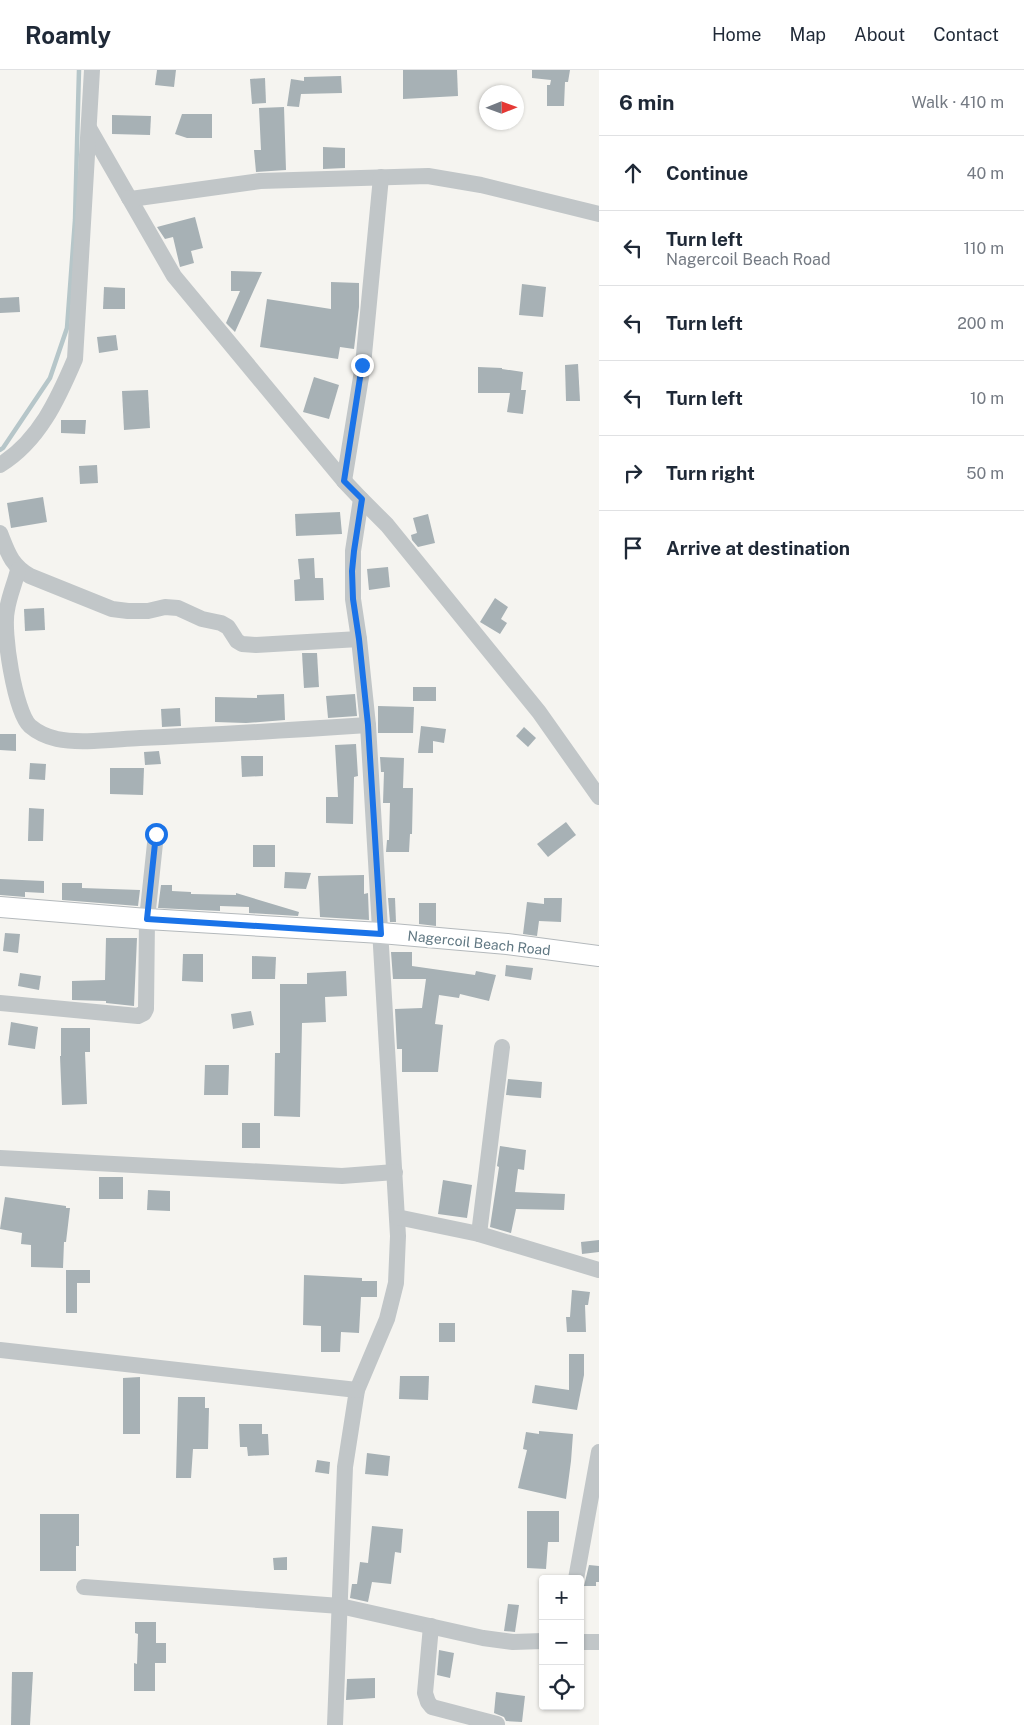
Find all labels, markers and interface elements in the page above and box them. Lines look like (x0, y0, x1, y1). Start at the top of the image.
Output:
text: Roamly (25, 21, 111, 49)
text: Home (712, 24, 762, 45)
text: Map (790, 24, 826, 45)
text: About (854, 24, 905, 45)
text: Contact (933, 24, 999, 45)
north arrow (479, 85, 524, 130)
text: 6 min (619, 90, 675, 115)
text: Walk · 410 m (911, 93, 1004, 112)
icon: ahead (619, 159, 647, 187)
text: Continue (666, 162, 748, 184)
text: 40 m (966, 164, 1004, 183)
text: Turn left (666, 228, 743, 250)
icon: left (619, 234, 647, 262)
text: 110 m (963, 239, 1004, 258)
text: Nagercoil Beach Road (666, 250, 830, 269)
icon: left (619, 309, 647, 337)
text: Turn left (666, 312, 743, 334)
text: 200 m (957, 314, 1004, 333)
route end (351, 354, 374, 377)
icon: left (619, 384, 647, 412)
text: Turn left (666, 387, 743, 409)
text: 10 m (970, 389, 1004, 408)
icon: right (619, 459, 647, 487)
text: Turn right (666, 462, 755, 484)
text: 50 m (966, 464, 1004, 483)
icon: arrive (619, 534, 647, 562)
text: Arrive at destination (666, 537, 850, 559)
route start (145, 823, 168, 846)
street label: Nagercoil Beach Road (407, 928, 551, 958)
map controls (539, 1575, 584, 1710)
button: + (539, 1575, 584, 1620)
button: − (539, 1620, 584, 1665)
button: locate (539, 1665, 584, 1710)

